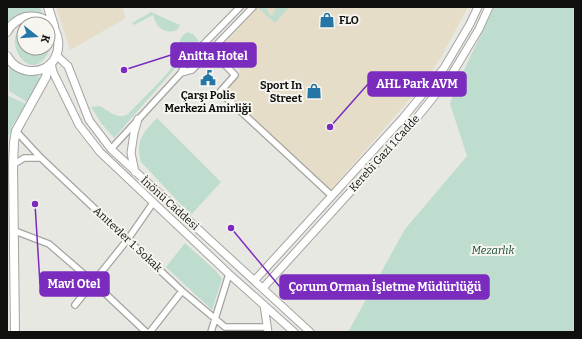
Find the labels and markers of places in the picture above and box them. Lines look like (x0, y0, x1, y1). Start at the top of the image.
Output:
shop icon: FLO (318, 11, 336, 29)
place label: FLO (339, 14, 359, 27)
callout: Anitta Hotel (171, 43, 256, 67)
public building icon: Çarşı Polis Merkezi Amirliği (199, 69, 217, 87)
callout: AHL Park AVM (368, 72, 466, 96)
place label: Sport In Street (260, 79, 303, 105)
shop icon: Sport In Street (305, 82, 323, 100)
place label: Çarşı Polis Merkezi Amirliği (164, 89, 252, 115)
callout: Mavi Otel (40, 272, 109, 296)
callout: Çorum Orman İşletme Müdürlüğü (280, 275, 489, 299)

